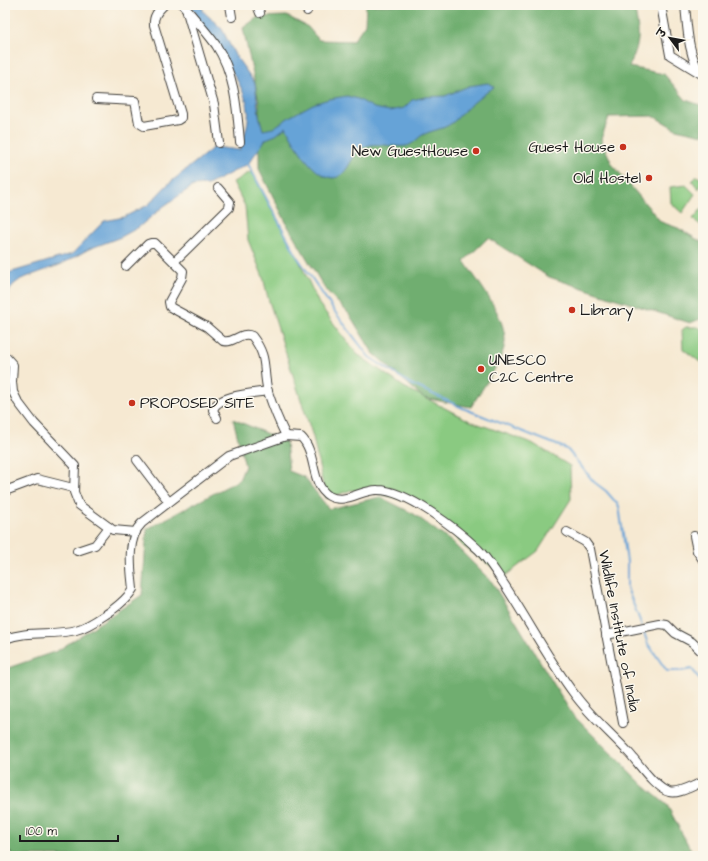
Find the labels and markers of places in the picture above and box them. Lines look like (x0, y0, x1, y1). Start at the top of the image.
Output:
place label: Guest House (529, 137, 615, 158)
place label: New GuestHouse (352, 141, 468, 162)
marker: Guest House (618, 142, 628, 152)
marker: New GuestHouse (471, 146, 481, 156)
place label: Old Hostel (573, 168, 641, 189)
marker: Old Hostel (644, 173, 654, 183)
place label: Library (580, 300, 634, 322)
marker: Library (567, 305, 577, 315)
place label: UNESCO C2C Centre (489, 350, 574, 388)
marker: UNESCO C2C Centre (476, 364, 486, 374)
place label: PROPOSED SITE (140, 393, 254, 414)
marker: PROPOSED SITE (127, 398, 137, 408)

